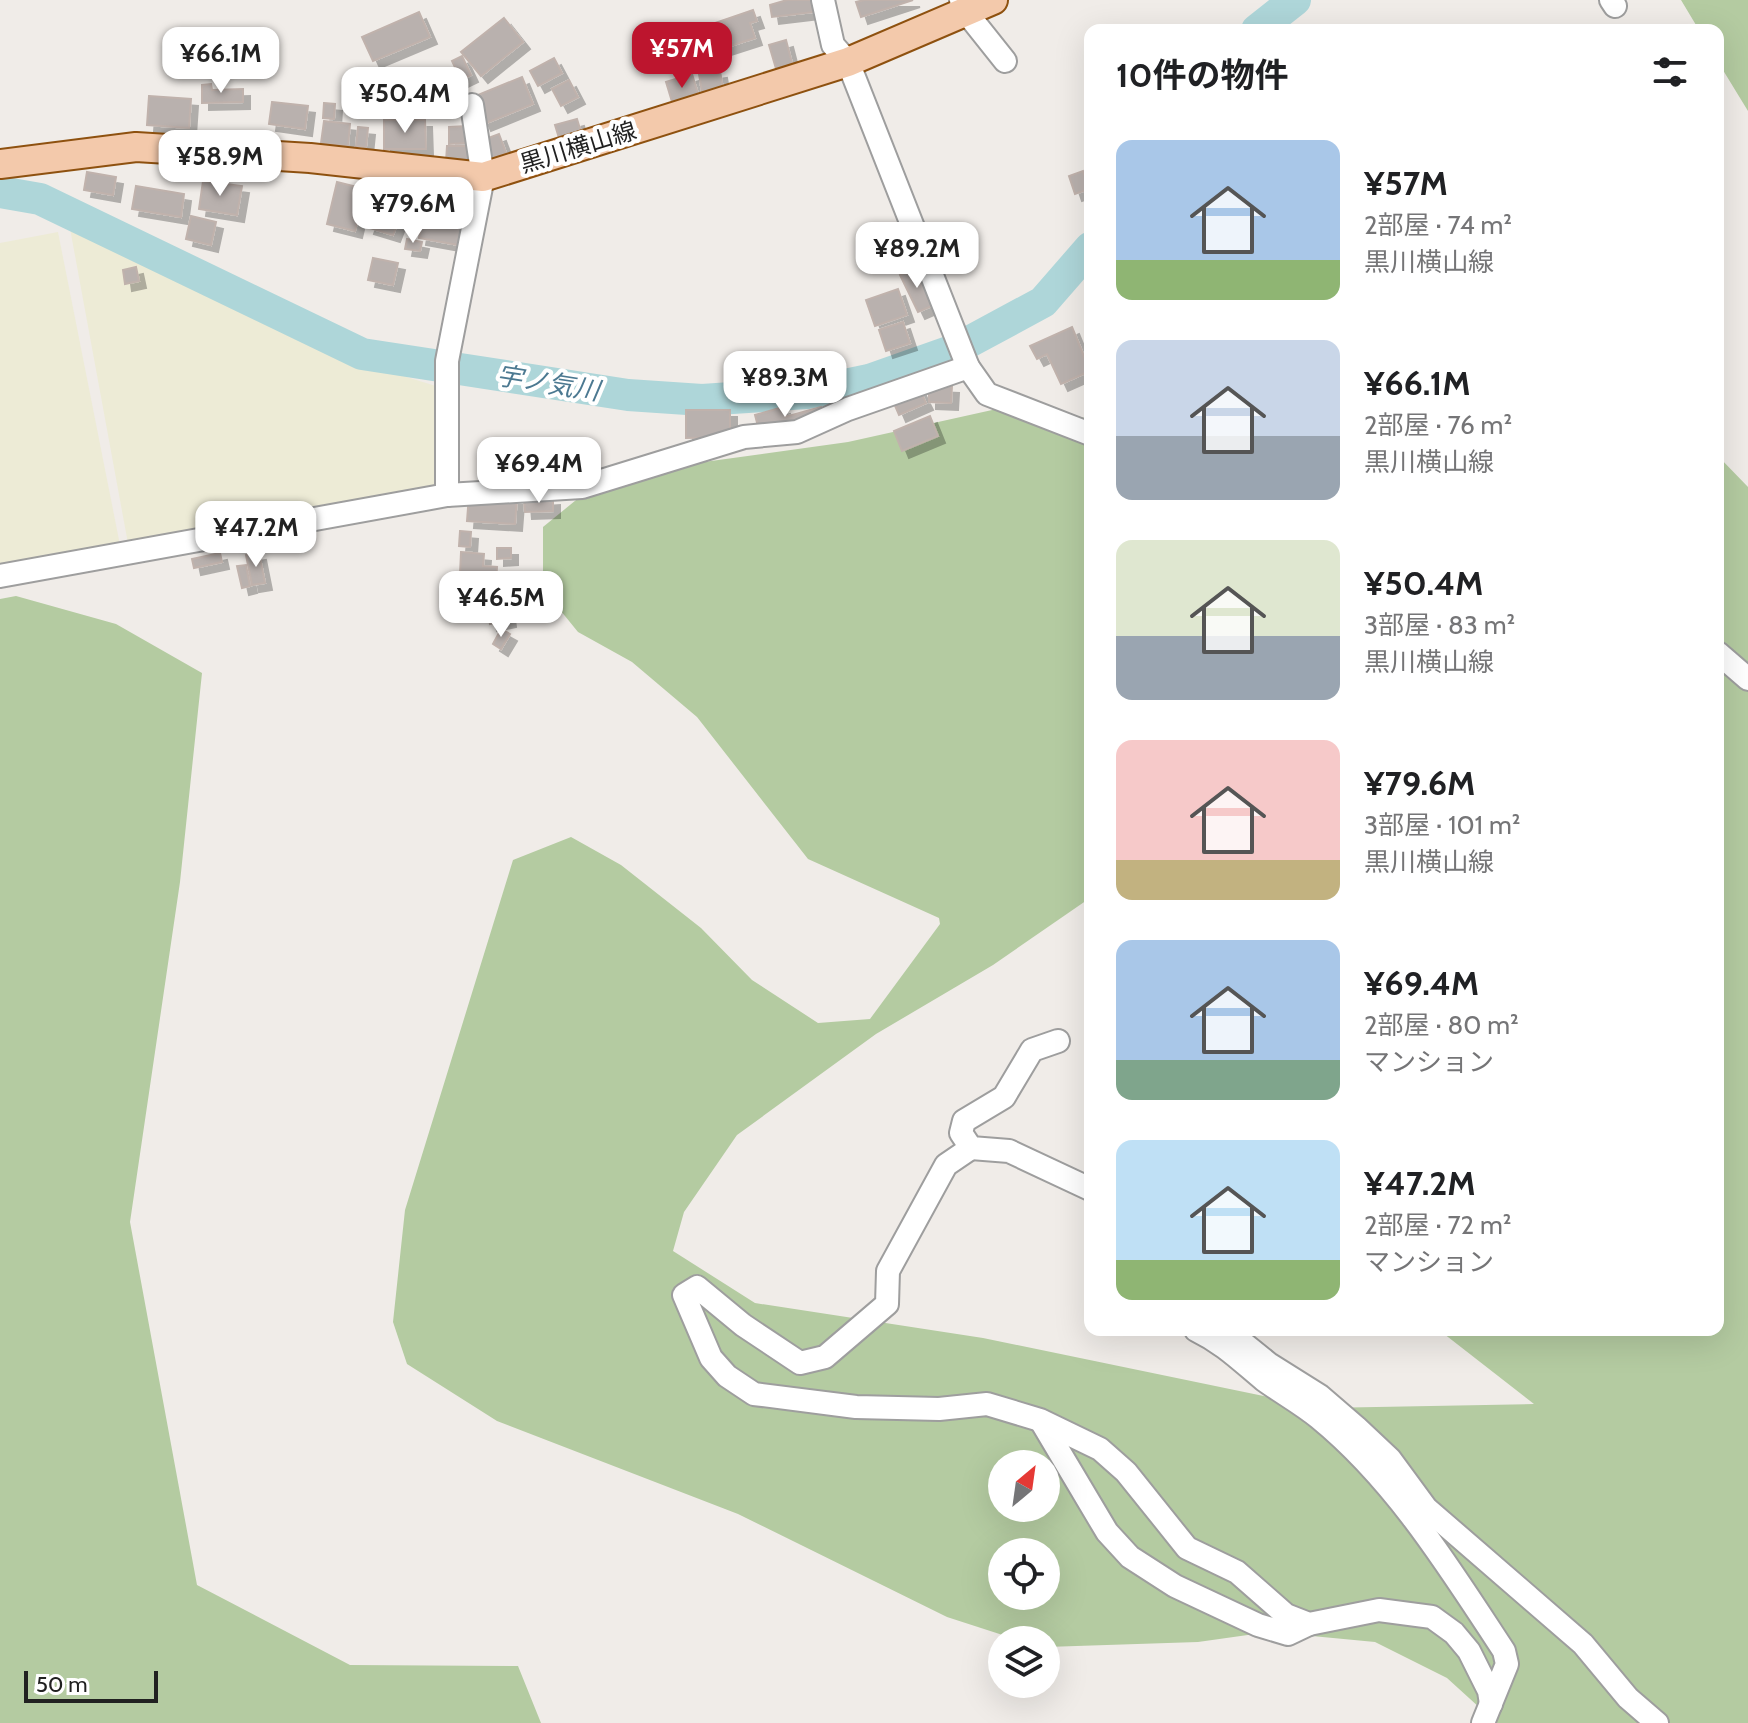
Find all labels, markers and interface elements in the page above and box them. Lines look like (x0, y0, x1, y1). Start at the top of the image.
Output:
pin: ¥57M (635, 22, 729, 90)
pin: ¥66.1M (156, 27, 286, 95)
text: ¥57M (650, 32, 714, 64)
text: ¥66.1M (180, 37, 262, 69)
icon: filters (1648, 50, 1692, 94)
text: 10件の物件 (1116, 54, 1289, 96)
pin: ¥50.4M (340, 67, 470, 135)
text: ¥50.4M (359, 77, 451, 109)
street label: 黒川横山線 (516, 116, 640, 178)
pin: ¥58.9M (155, 130, 285, 198)
text: ¥58.9M (177, 140, 263, 172)
text: ¥57M (1364, 162, 1448, 204)
icon: home (1180, 172, 1276, 268)
pin: ¥79.6M (348, 177, 478, 245)
text: ¥79.6M (370, 187, 456, 219)
text: 2部屋 · 74 m² (1364, 209, 1512, 241)
pin: ¥89.2M (852, 222, 982, 290)
text: ¥89.2M (874, 232, 960, 264)
text: 黒川横山線 (1364, 246, 1494, 278)
pin: ¥89.3M (720, 351, 850, 419)
water label: 宇ノ気川 (494, 359, 605, 407)
text: ¥89.3M (741, 361, 829, 393)
text: ¥66.1M (1364, 362, 1471, 404)
icon: home (1180, 372, 1276, 468)
text: 2部屋 · 76 m² (1364, 409, 1512, 441)
pin: ¥69.4M (474, 437, 604, 505)
text: 黒川横山線 (1364, 446, 1494, 478)
text: ¥69.4M (495, 447, 583, 479)
pin: ¥47.2M (191, 501, 321, 569)
text: ¥47.2M (213, 511, 299, 543)
text: ¥50.4M (1364, 562, 1483, 604)
pin: ¥46.5M (436, 571, 566, 639)
icon: home (1180, 572, 1276, 668)
text: ¥46.5M (457, 581, 545, 613)
text: 3部屋 · 83 m² (1364, 609, 1515, 641)
text: 黒川横山線 (1364, 646, 1494, 678)
text: ¥79.6M (1364, 762, 1475, 804)
icon: home (1180, 772, 1276, 868)
text: 3部屋 · 101 m² (1364, 809, 1520, 841)
text: 黒川横山線 (1364, 846, 1494, 878)
text: ¥69.4M (1364, 962, 1479, 1004)
icon: home (1180, 972, 1276, 1068)
text: 2部屋 · 80 m² (1364, 1009, 1519, 1041)
text: マンション (1364, 1046, 1494, 1078)
text: ¥47.2M (1364, 1162, 1476, 1204)
icon: home (1180, 1172, 1276, 1268)
text: 2部屋 · 72 m² (1364, 1209, 1512, 1241)
text: マンション (1364, 1246, 1494, 1278)
north arrow (988, 1450, 1060, 1522)
map controls (988, 1450, 1060, 1698)
button: locate (988, 1538, 1060, 1610)
button: layers (988, 1626, 1060, 1698)
scale bar (24, 1667, 158, 1703)
text: 50 m (36, 1671, 88, 1698)

